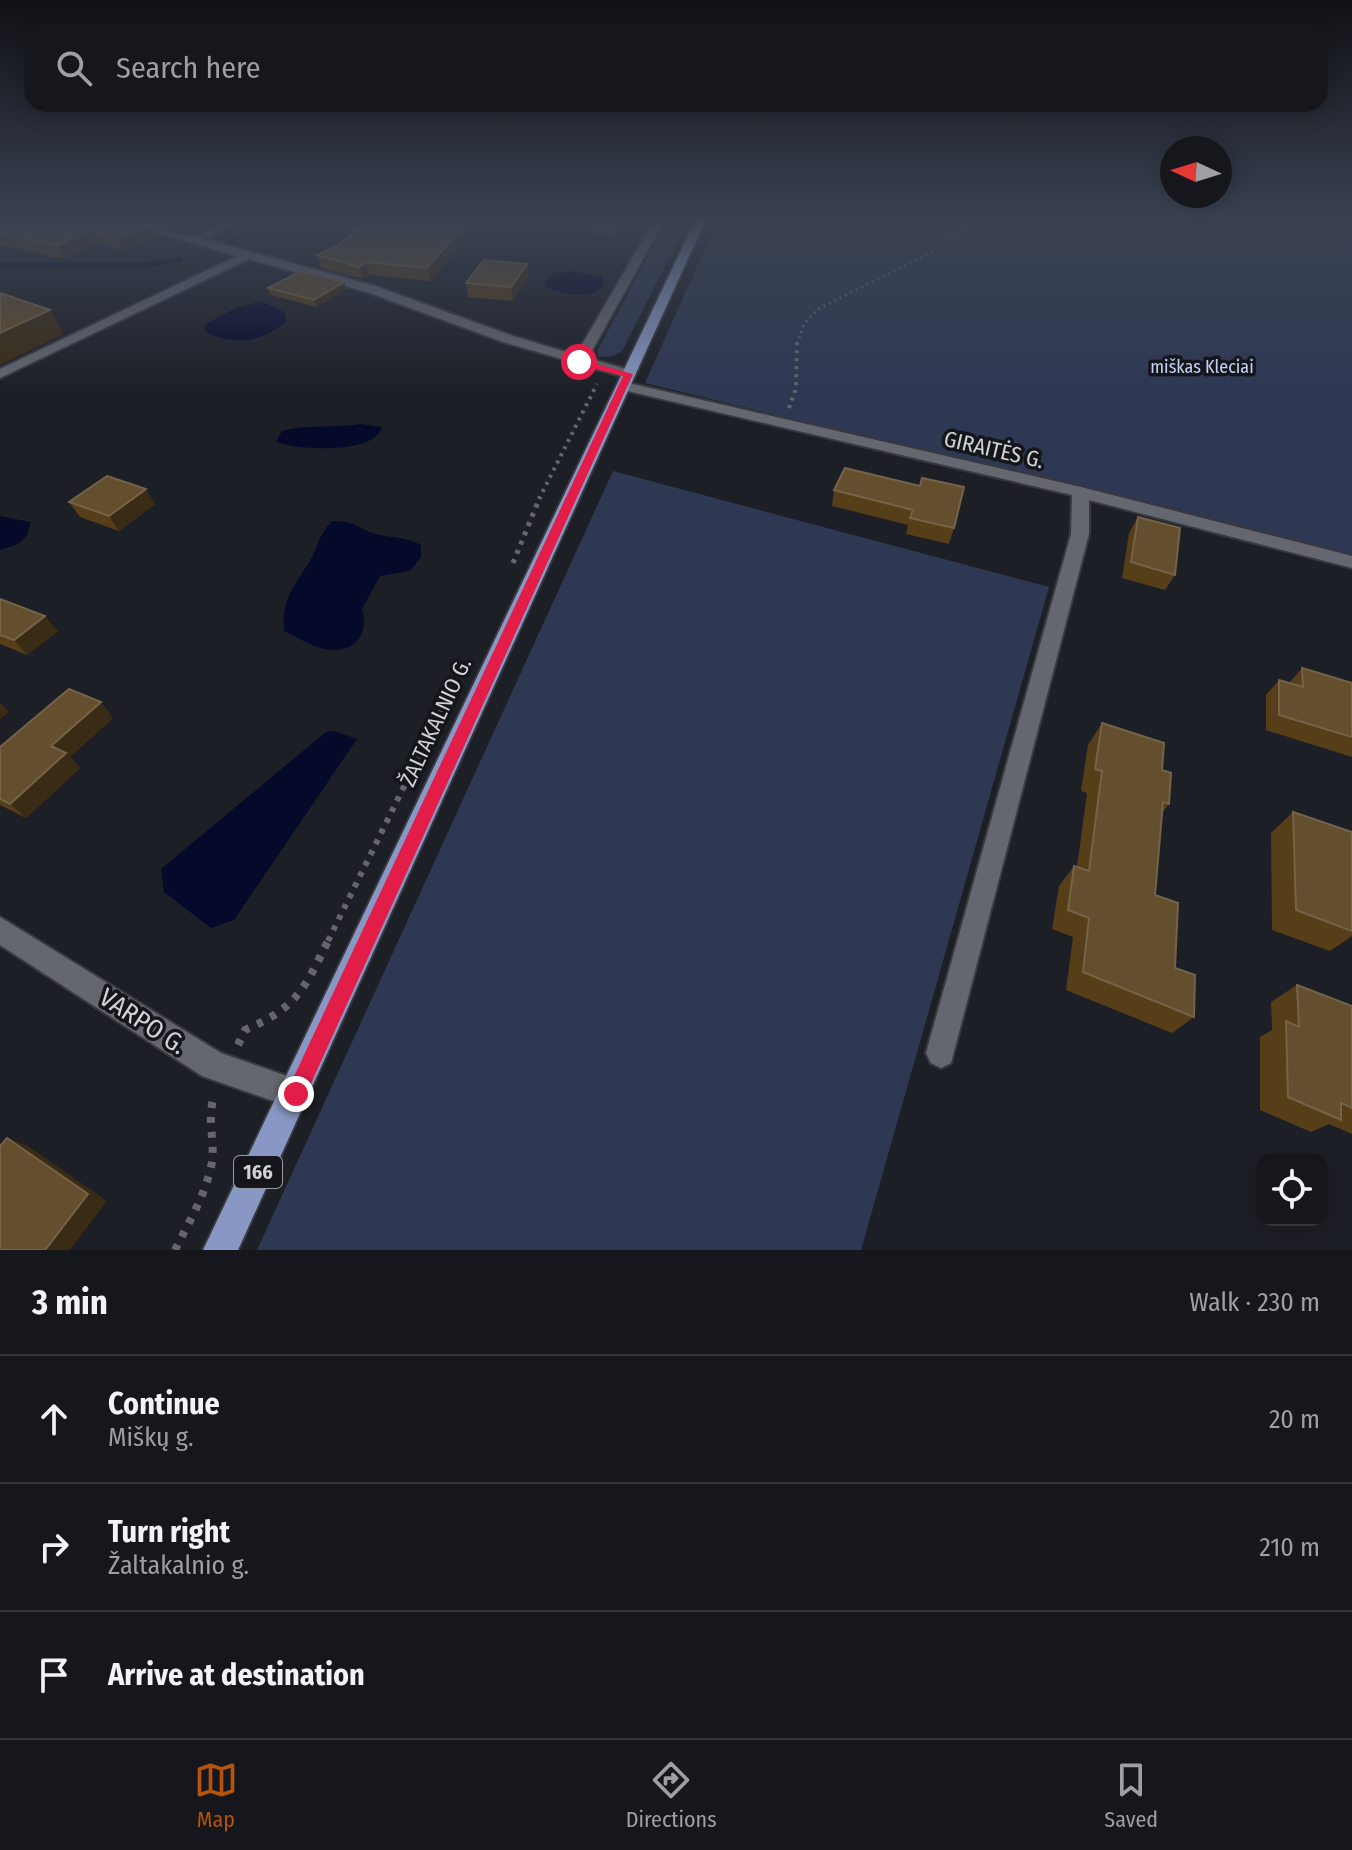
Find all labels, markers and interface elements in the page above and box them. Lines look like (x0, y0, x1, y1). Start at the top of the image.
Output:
search box (24, 24, 1328, 112)
icon: search (52, 46, 96, 90)
text: Search here (116, 50, 261, 86)
north arrow (1160, 136, 1232, 208)
route start (561, 344, 597, 380)
park label: miškas Kleciai (1150, 356, 1254, 378)
street label: GIRAITĖS G. (941, 425, 1046, 474)
street label: ŽALTAKALNIO G. (394, 654, 477, 791)
street label: VARPO G. (94, 982, 192, 1061)
route end (278, 1076, 314, 1112)
map controls (1256, 1154, 1328, 1226)
button: locate (1256, 1154, 1328, 1226)
road number: 166 (234, 1156, 282, 1188)
text: 3 min (32, 1282, 108, 1323)
text: Walk · 230 m (1189, 1287, 1320, 1318)
text: Continue (108, 1386, 220, 1422)
icon: ahead (32, 1397, 76, 1441)
text: 20 m (1269, 1404, 1320, 1435)
text: Miškų g. (108, 1422, 194, 1453)
text: Turn right (108, 1514, 230, 1550)
icon: right (32, 1525, 76, 1569)
text: 210 m (1259, 1532, 1320, 1563)
text: Žaltakalnio g. (108, 1550, 249, 1581)
icon: arrive (32, 1653, 76, 1697)
text: Arrive at destination (108, 1657, 365, 1693)
tab: Map (194, 1758, 238, 1833)
tab: Directions (626, 1758, 717, 1833)
tab: Saved (1104, 1758, 1158, 1833)

